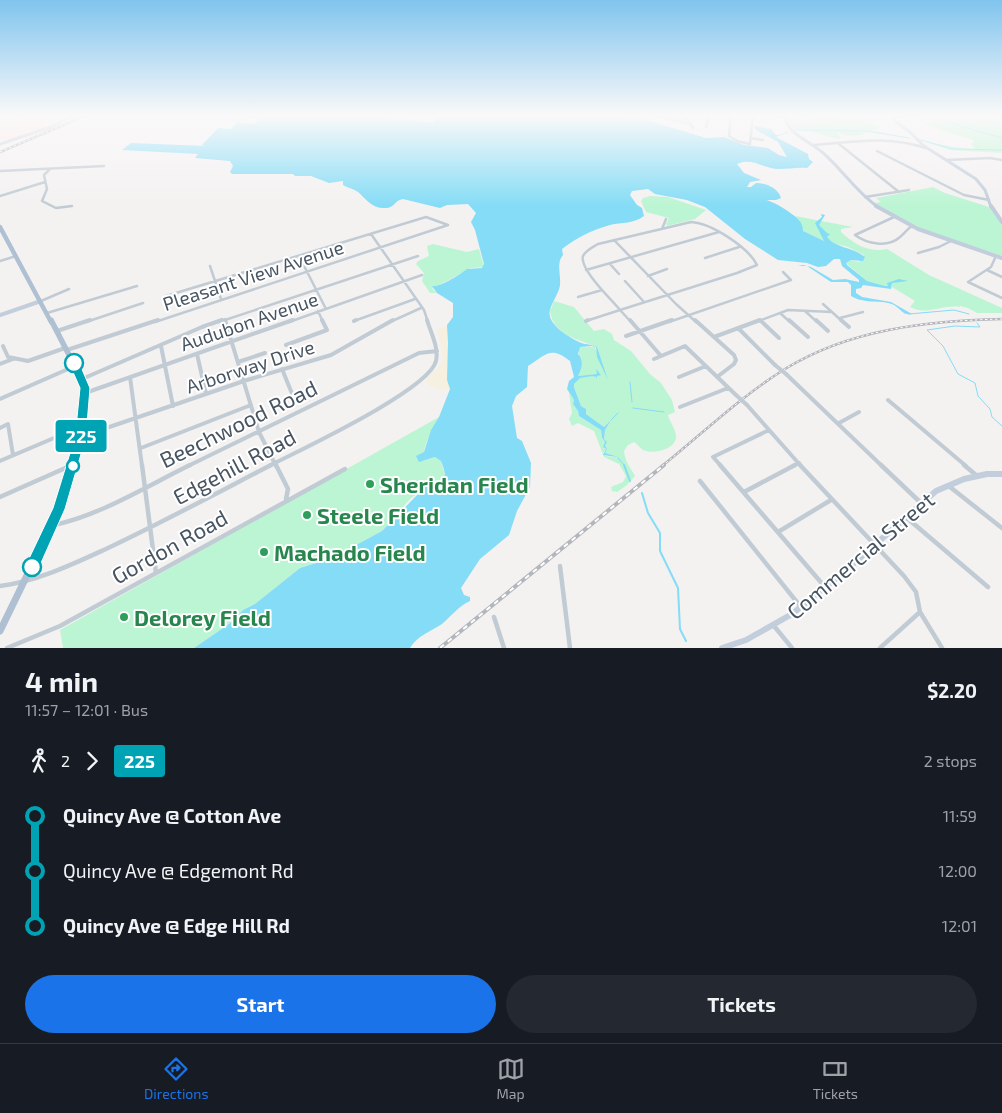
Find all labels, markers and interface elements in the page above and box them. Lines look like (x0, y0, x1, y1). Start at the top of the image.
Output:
street label: Pleasant View Avenue (160, 235, 346, 315)
street label: Audubon Avenue (177, 287, 321, 355)
street label: Arborway Drive (183, 334, 317, 398)
unlabelled marker (64, 353, 84, 373)
street label: Beechwood Road (155, 374, 321, 472)
line badge: 225 (52, 420, 110, 452)
street label: Edgehill Road (168, 423, 300, 509)
text: 225 (66, 425, 96, 447)
unlabelled marker (66, 459, 80, 473)
place label: Sheridan Field (380, 471, 529, 497)
marker: Sheridan Field (364, 478, 376, 490)
street label: Commercial Street (781, 486, 939, 624)
place label: Steele Field (317, 502, 439, 528)
street label: Gordon Road (107, 504, 231, 588)
marker: Steele Field (301, 509, 313, 521)
place label: Machado Field (274, 539, 426, 565)
marker: Machado Field (258, 546, 270, 558)
unlabelled marker (22, 557, 42, 577)
place label: Delorey Field (134, 604, 271, 631)
marker: Delorey Field (118, 611, 130, 623)
text: 4 min (25, 664, 98, 698)
text: $2.20 (927, 679, 977, 702)
text: 11:57 – 12:01 · Bus (25, 700, 148, 719)
icon: walk (25, 747, 53, 775)
icon: forward (78, 747, 106, 775)
text: 225 (124, 750, 155, 772)
text: 2 (61, 751, 70, 770)
text: 2 stops (924, 751, 977, 770)
text: Quincy Ave @ Cotton Ave (63, 804, 281, 827)
text: 11:59 (943, 806, 977, 825)
text: Quincy Ave @ Edgemont Rd (63, 859, 294, 882)
text: 12:00 (939, 861, 977, 880)
text: Quincy Ave @ Edge Hill Rd (63, 914, 290, 937)
text: 12:01 (942, 916, 977, 935)
button: Start (25, 975, 496, 1033)
button: Tickets (506, 975, 977, 1033)
tab: Directions (144, 1055, 209, 1102)
tab: Map (497, 1055, 525, 1102)
tab: Tickets (813, 1055, 858, 1102)

